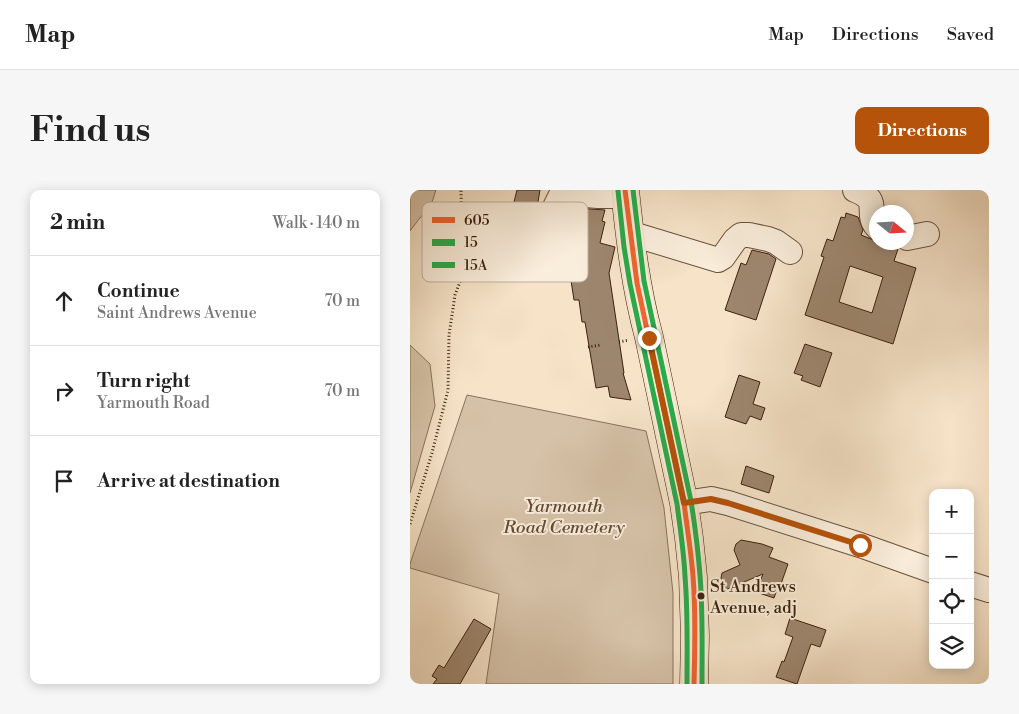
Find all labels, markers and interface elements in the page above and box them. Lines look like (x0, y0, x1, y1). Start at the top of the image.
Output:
text: Map (25, 20, 75, 50)
text: Map (768, 23, 804, 46)
text: Directions (832, 23, 919, 46)
text: Saved (947, 23, 994, 46)
button: Directions (855, 107, 989, 154)
text: Find us (30, 109, 150, 152)
legend (422, 202, 588, 282)
north arrow (869, 205, 914, 250)
text: 2 min (50, 210, 105, 236)
text: 605 (464, 212, 490, 230)
text: Walk · 140 m (272, 213, 360, 233)
text: 15 (464, 234, 478, 252)
text: 15A (464, 257, 488, 275)
text: Continue (97, 279, 180, 303)
icon: ahead (50, 287, 78, 315)
text: 70 m (324, 291, 360, 311)
text: Saint Andrews Avenue (97, 303, 257, 323)
route end (638, 327, 661, 350)
text: Turn right (97, 369, 190, 393)
icon: right (50, 377, 78, 405)
text: 70 m (324, 381, 360, 401)
text: Yarmouth Road (97, 393, 210, 413)
icon: arrive (50, 467, 78, 495)
text: Arrive at destination (97, 469, 280, 493)
map controls (929, 489, 974, 669)
button: + (929, 489, 974, 534)
park label: Yarmouth Road Cemetery (502, 495, 625, 539)
route start (849, 534, 872, 557)
button: − (929, 534, 974, 579)
place label: St Andrews Avenue, adj (709, 576, 797, 619)
button: locate (929, 579, 974, 624)
marker: St Andrews Avenue, adj (696, 591, 706, 601)
button: layers (929, 624, 974, 669)

